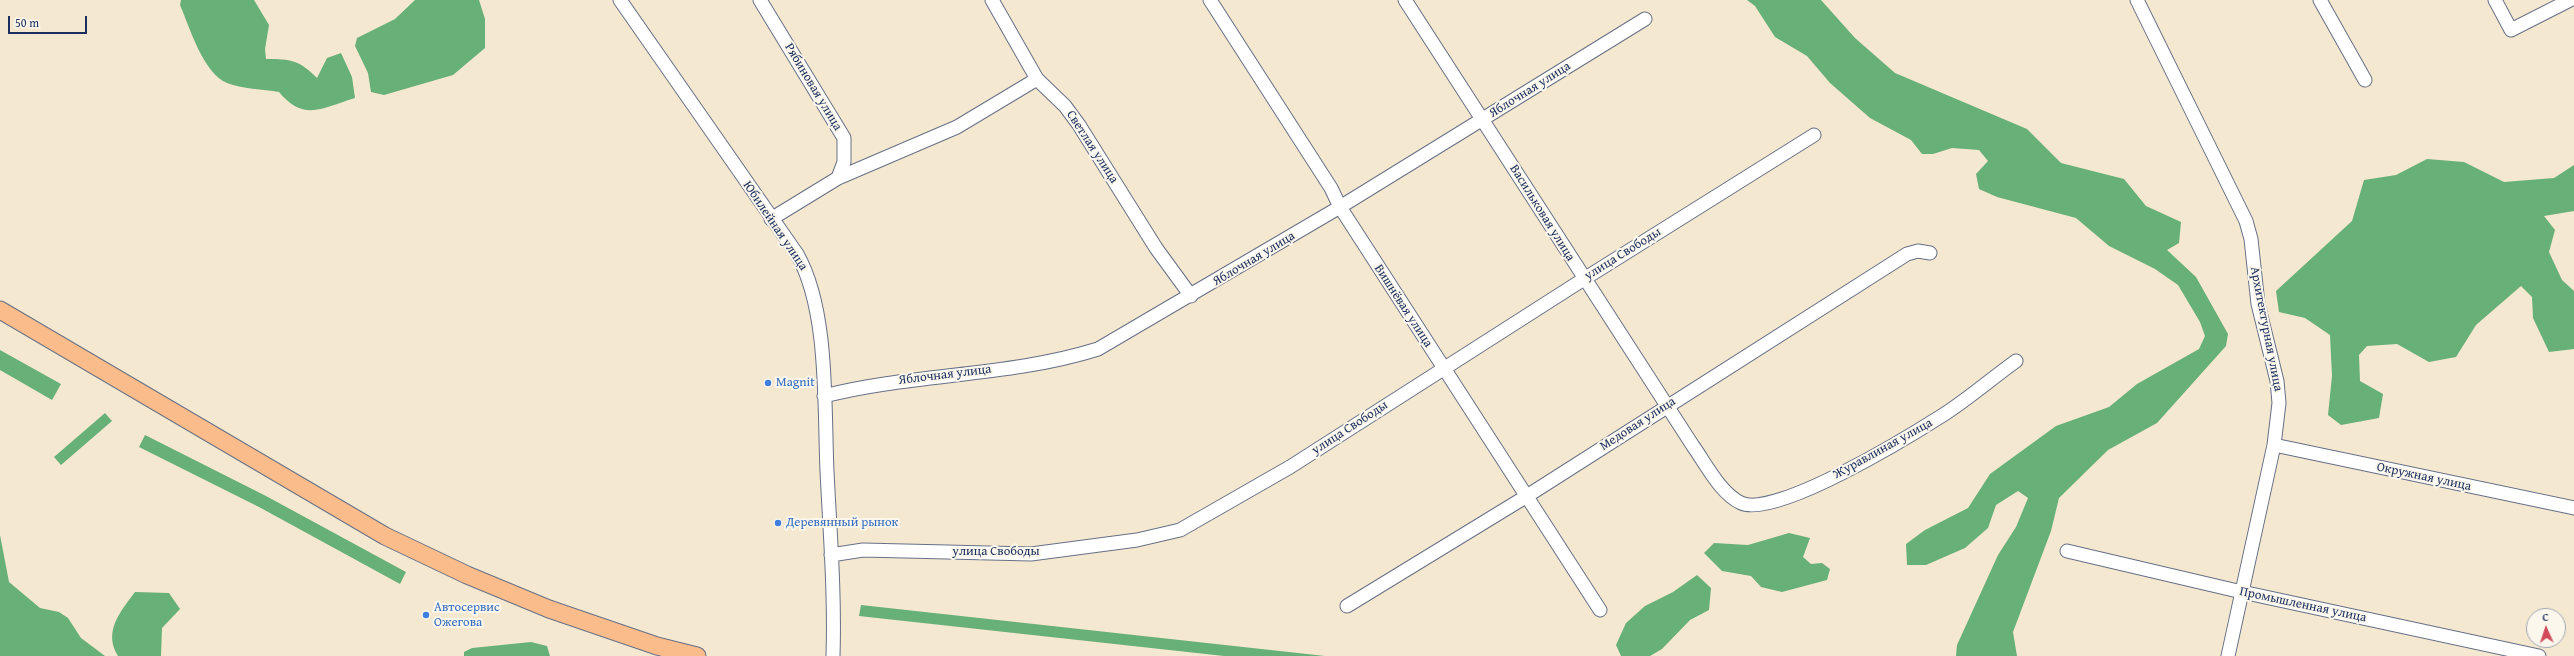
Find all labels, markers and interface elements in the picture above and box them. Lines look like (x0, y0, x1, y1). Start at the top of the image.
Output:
scale bar (10, 8, 89, 34)
text: 50 m (15, 14, 39, 31)
street label: Рябиновая улица (781, 40, 845, 134)
street label: Яблочная улица (1486, 59, 1574, 121)
street label: Светлая улица (1063, 108, 1121, 186)
street label: Васильковая улица (1506, 162, 1578, 264)
street label: Юбилейная улица (739, 178, 811, 274)
street label: улица Свободы (1582, 224, 1664, 284)
street label: Яблочная улица (1210, 228, 1298, 290)
street label: Вишнёвая улица (1370, 262, 1436, 350)
street label: Архитектурная улица (2246, 265, 2286, 393)
street label: Яблочная улица (898, 362, 992, 388)
place label: Magnit (776, 375, 815, 391)
marker: Magnit (763, 378, 773, 388)
street label: Медовая улица (1597, 394, 1679, 454)
street label: улица Свободы (1309, 398, 1391, 458)
street label: Журавлиная улица (1831, 415, 1935, 483)
street label: Окружная улица (2375, 459, 2473, 495)
place label: Деревянный рынок (786, 515, 898, 531)
marker: Деревянный рынок (773, 518, 783, 528)
street label: улица Свободы (952, 544, 1040, 560)
street label: Промышленная улица (2238, 584, 2368, 626)
place label: Автосервис Ожегова (434, 600, 500, 631)
north arrow (2526, 608, 2566, 648)
text: С (2542, 609, 2549, 625)
marker: Автосервис Ожегова (421, 610, 431, 620)

